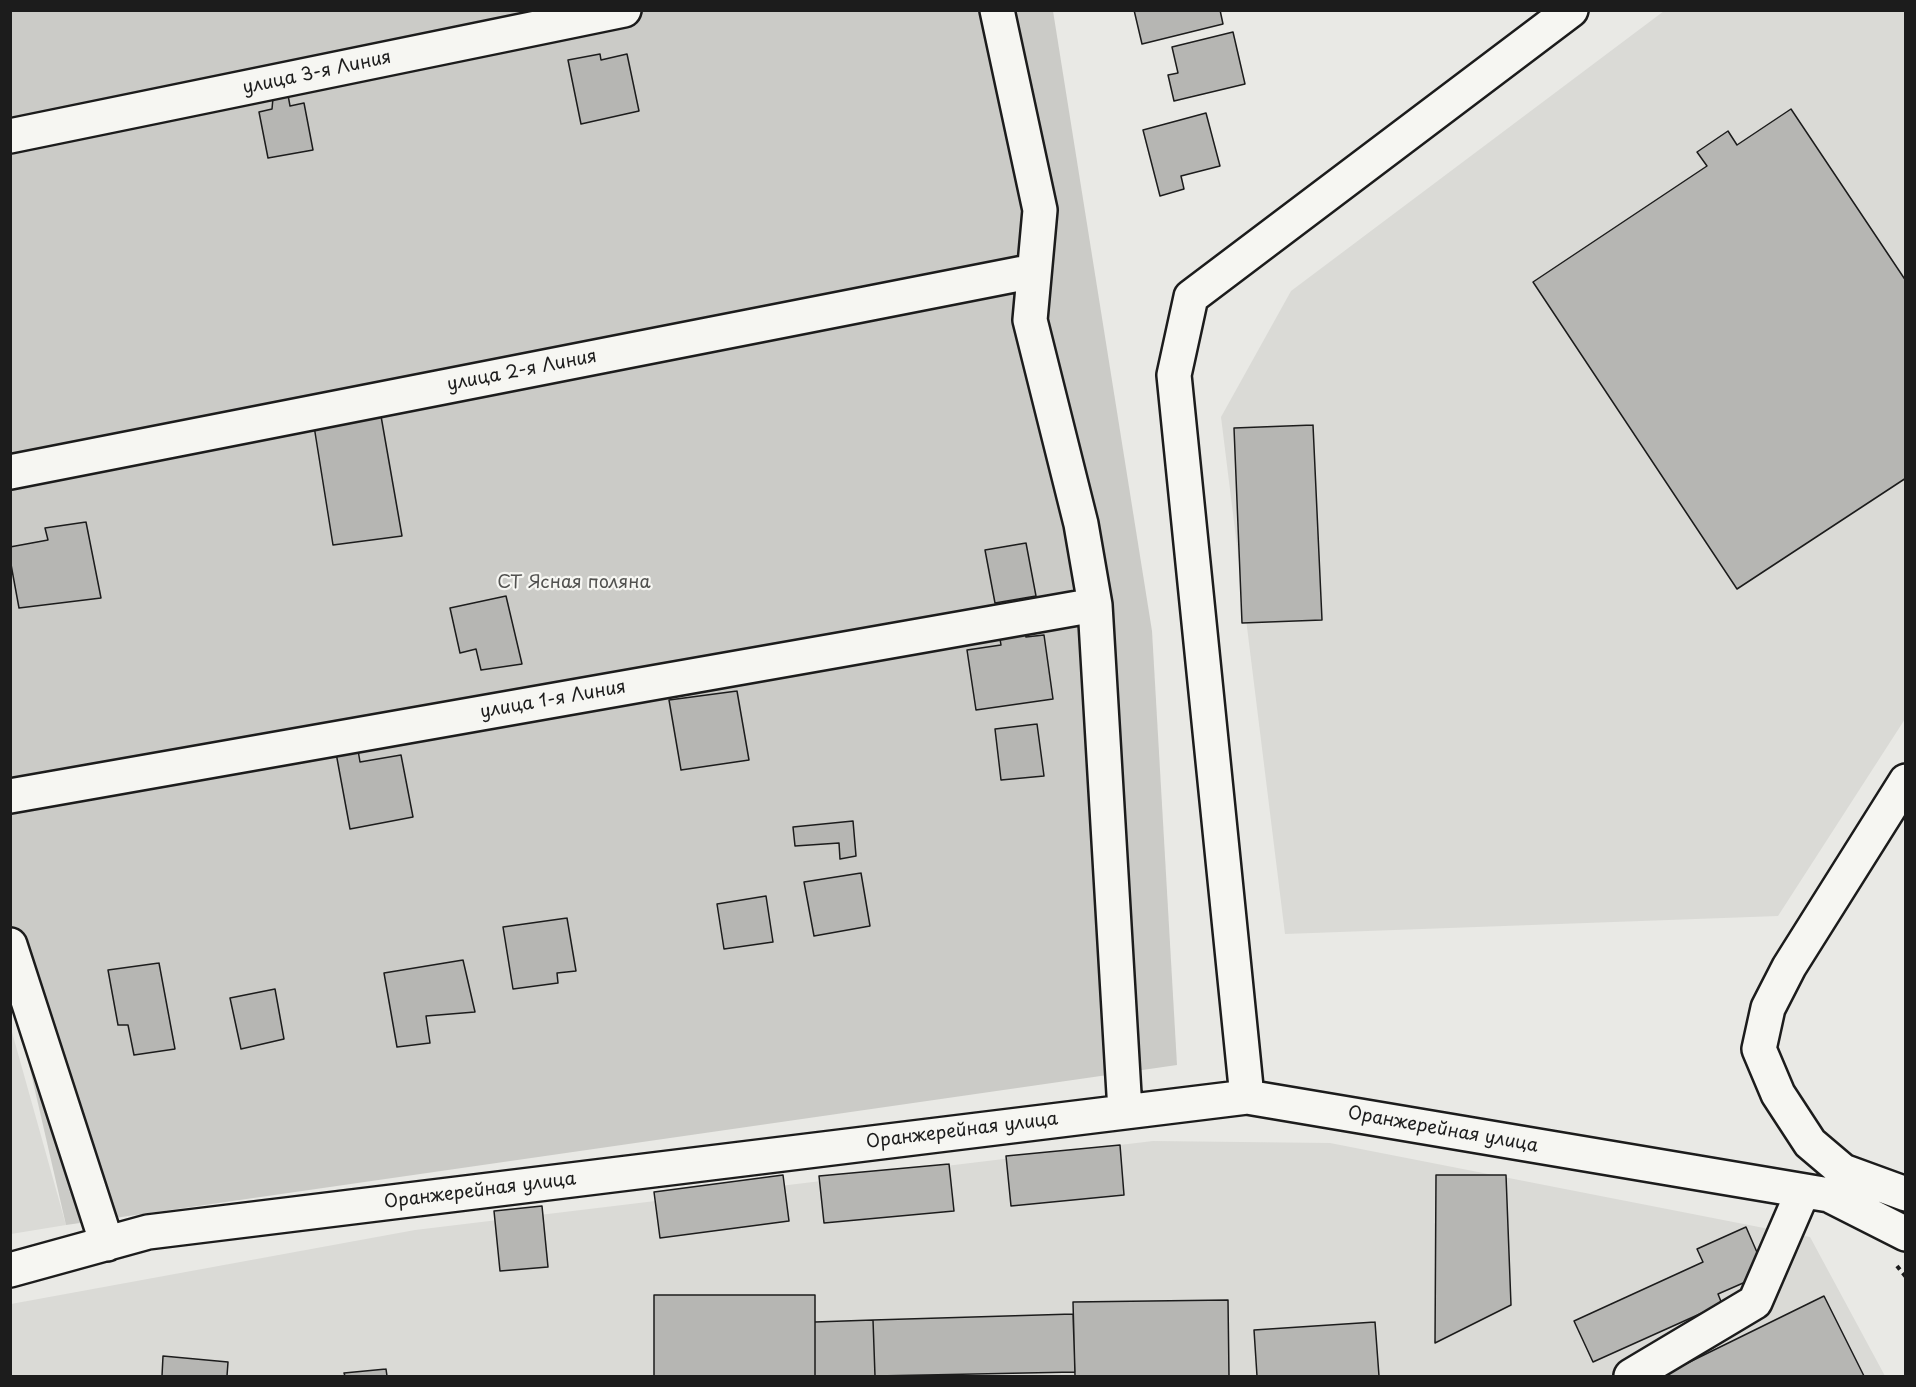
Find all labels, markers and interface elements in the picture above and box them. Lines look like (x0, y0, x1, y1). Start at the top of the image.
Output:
street label: улица 3-я Линия (241, 47, 393, 99)
street label: улица 2-я Линия (445, 346, 599, 396)
park label: СТ Ясная поляна (497, 572, 651, 594)
street label: улица 1-я Линия (478, 677, 628, 723)
street label: Оранжерейная улица (1346, 1103, 1540, 1157)
street label: Оранжерейная улица (865, 1109, 1059, 1153)
street label: Оранжерейная улица (383, 1169, 577, 1213)

